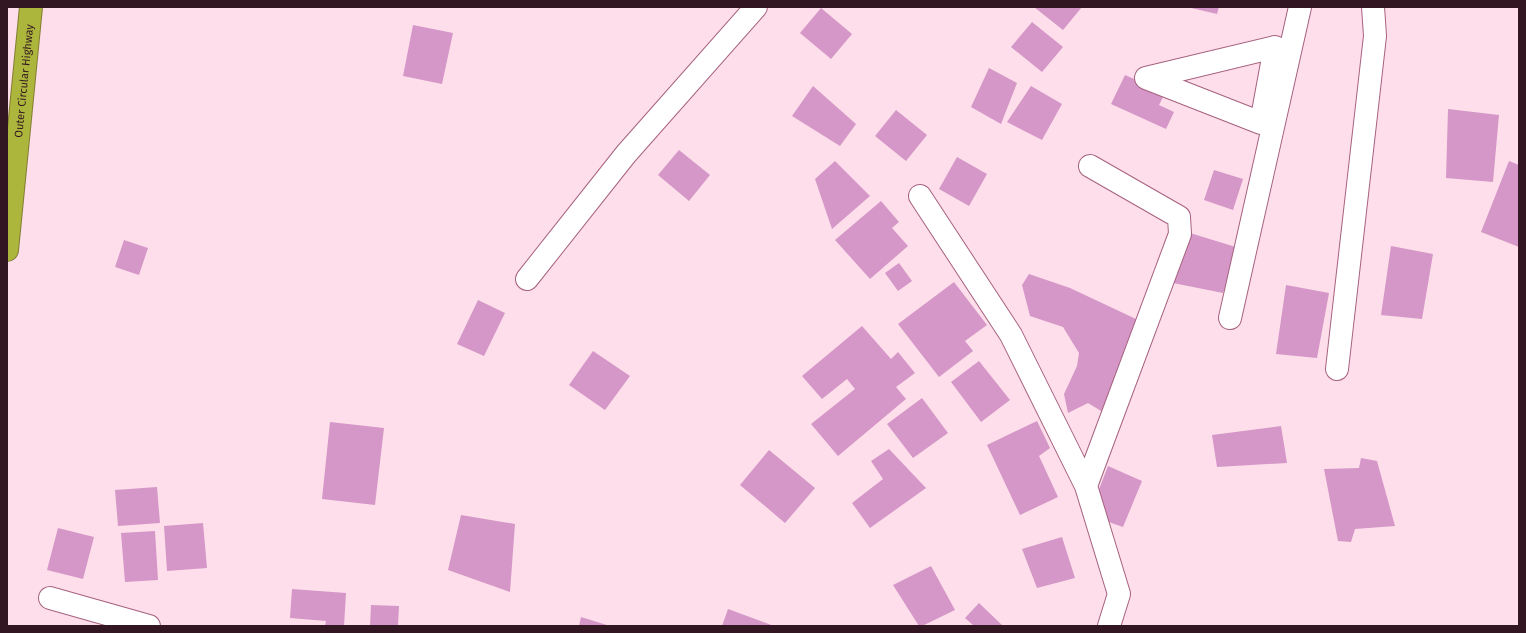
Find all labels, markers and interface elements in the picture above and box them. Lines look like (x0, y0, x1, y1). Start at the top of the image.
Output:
street label: Outer Circular Highway (12, 23, 36, 138)

